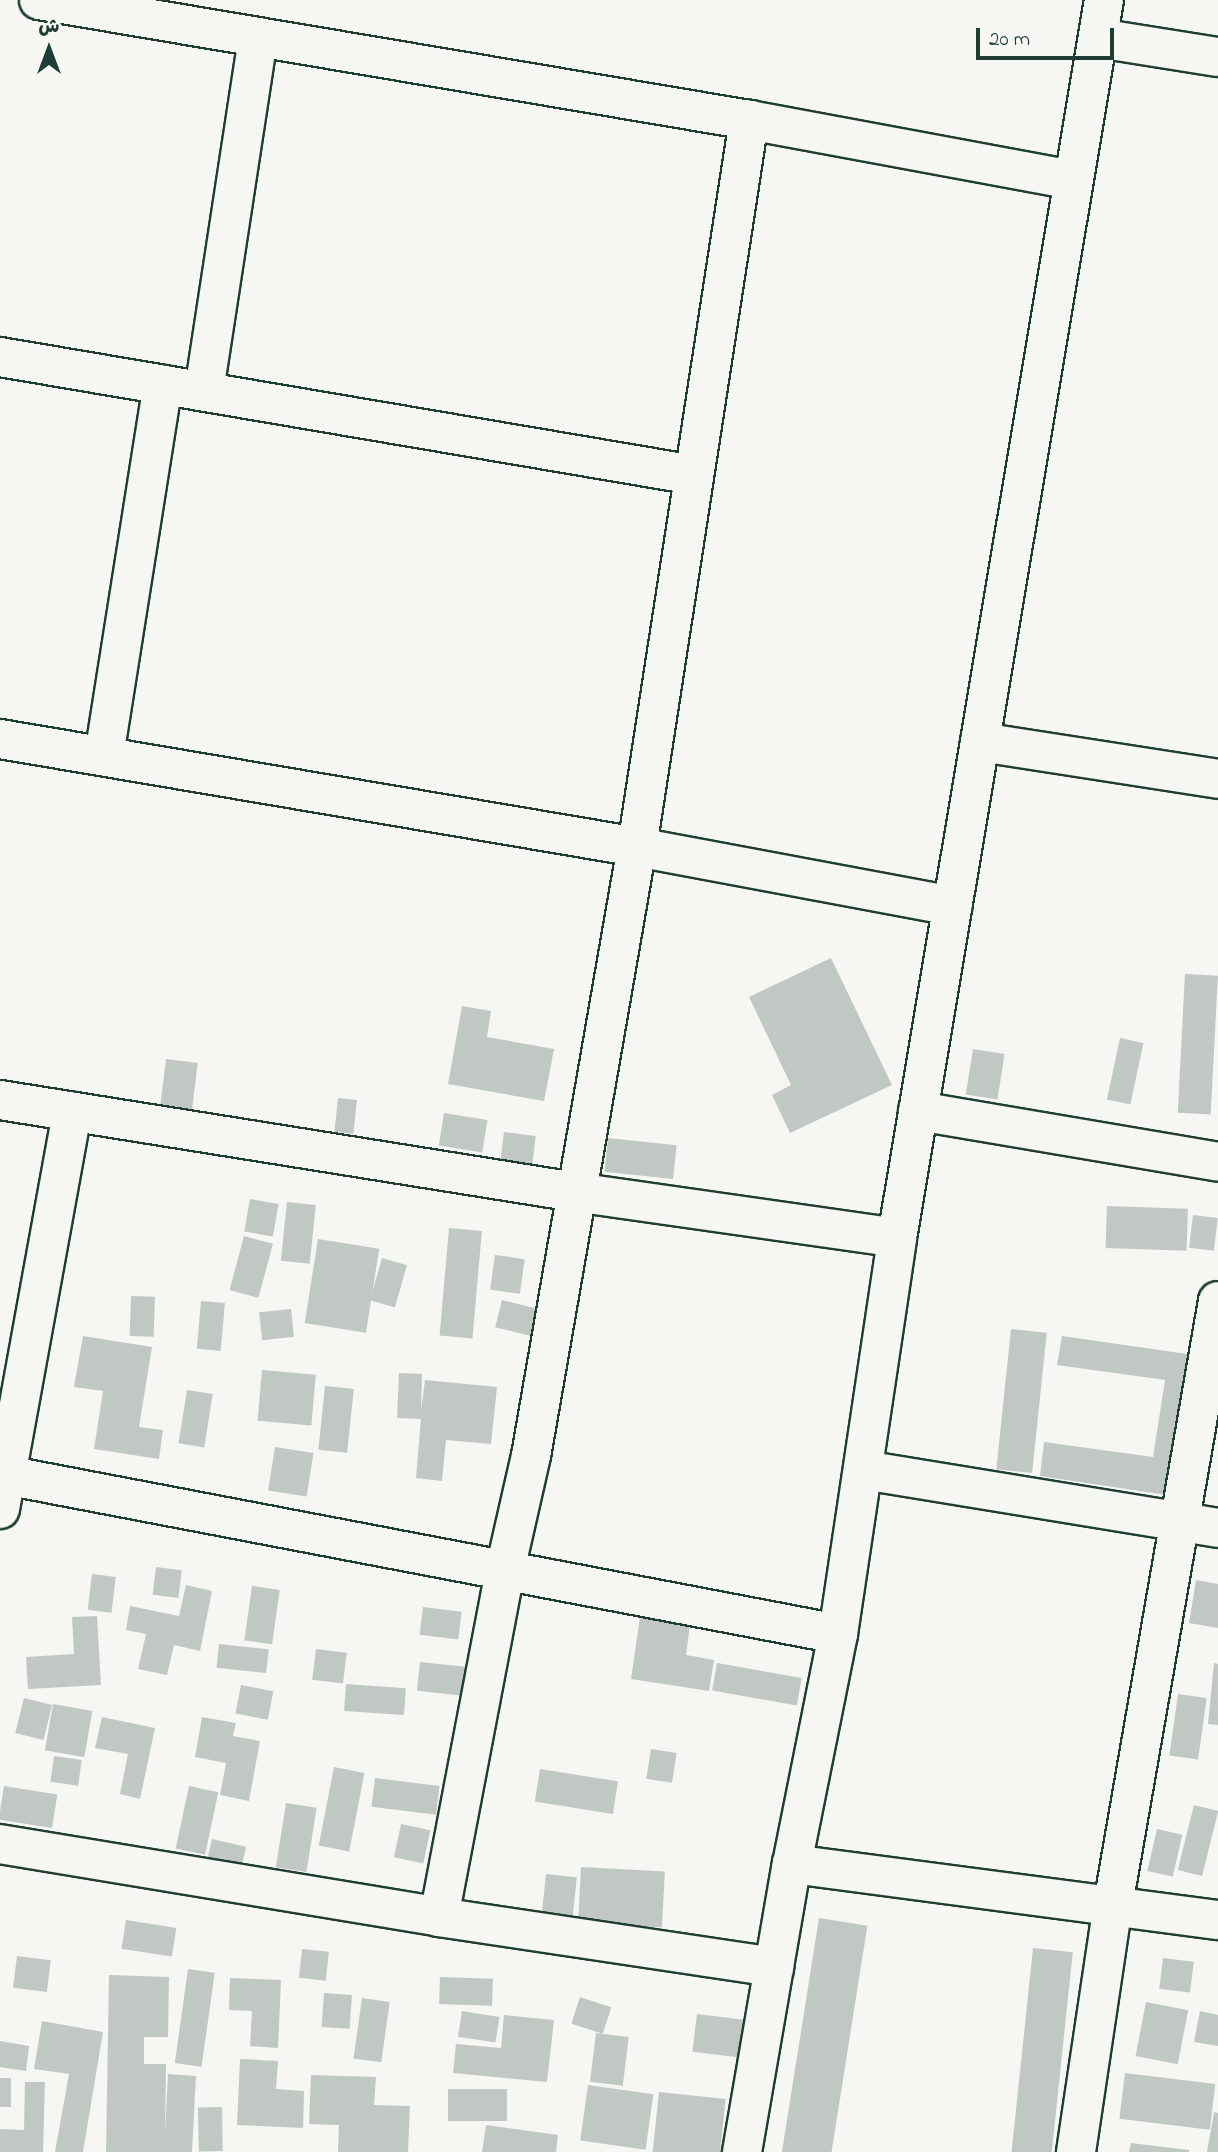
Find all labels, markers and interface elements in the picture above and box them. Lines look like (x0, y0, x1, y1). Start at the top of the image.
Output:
north arrow (14, 14, 84, 84)
text: ش (39, 14, 59, 41)
scale bar (980, 14, 1118, 58)
text: 20 m (989, 25, 1030, 55)

